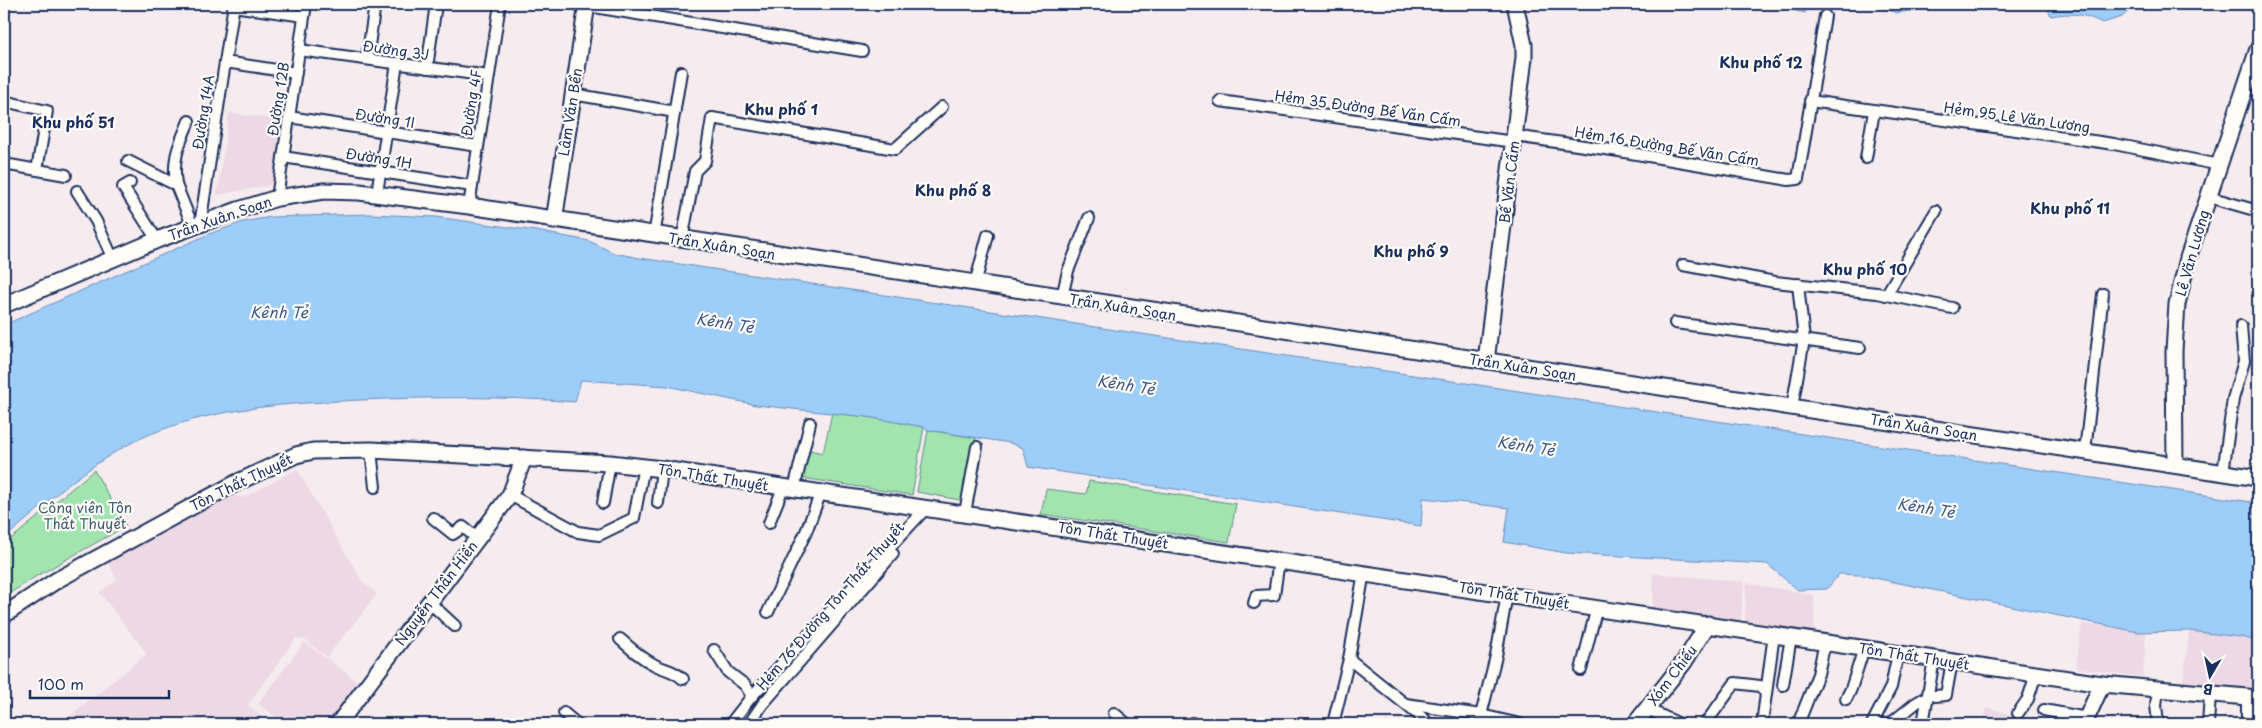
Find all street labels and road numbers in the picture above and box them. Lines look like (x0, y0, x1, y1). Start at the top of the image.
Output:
street label: Đường 3J (361, 35, 431, 65)
street label: Đường 12B (262, 61, 294, 137)
street label: Lâm Văn Bền (553, 66, 587, 158)
street label: Đường 4F (455, 68, 487, 138)
street label: Đường 14A (187, 73, 219, 151)
street label: Hẻm 35 Đường Bế Văn Cấm (1274, 85, 1462, 131)
street label: Hẻm 95 Lê Văn Lương (1943, 96, 2091, 138)
street label: Đường 1I (354, 103, 416, 133)
street label: Hẻm 16 Đường Bế Văn Cấm (1573, 121, 1761, 171)
street label: Bế Văn Cấm (1494, 139, 1524, 225)
street label: Đường 1H (344, 142, 414, 174)
street label: Trần Xuân Soạn (165, 190, 275, 246)
street label: Lê Văn Lương (2170, 207, 2214, 299)
street label: Trần Xuân Soạn (667, 227, 777, 265)
street label: Trần Xuân Soạn (1068, 288, 1178, 326)
street label: Trần Xuân Soạn (1468, 348, 1578, 386)
street label: Trần Xuân Soạn (1869, 408, 1979, 446)
street label: Tôn Thất Thuyết (186, 448, 296, 516)
street label: Tôn Thất Thuyết (656, 458, 770, 496)
street label: Tôn Thất Thuyết (1056, 516, 1170, 554)
street label: Hẻm 76 Đường Tôn Thất Thuyết (751, 517, 909, 695)
street label: Nguyễn Thần Hiến (390, 536, 482, 650)
street label: Tôn Thất Thuyết (1457, 576, 1571, 614)
street label: Tôn Thất Thuyết (1857, 637, 1971, 675)
street label: Xóm Chiếu (1642, 640, 1702, 710)

